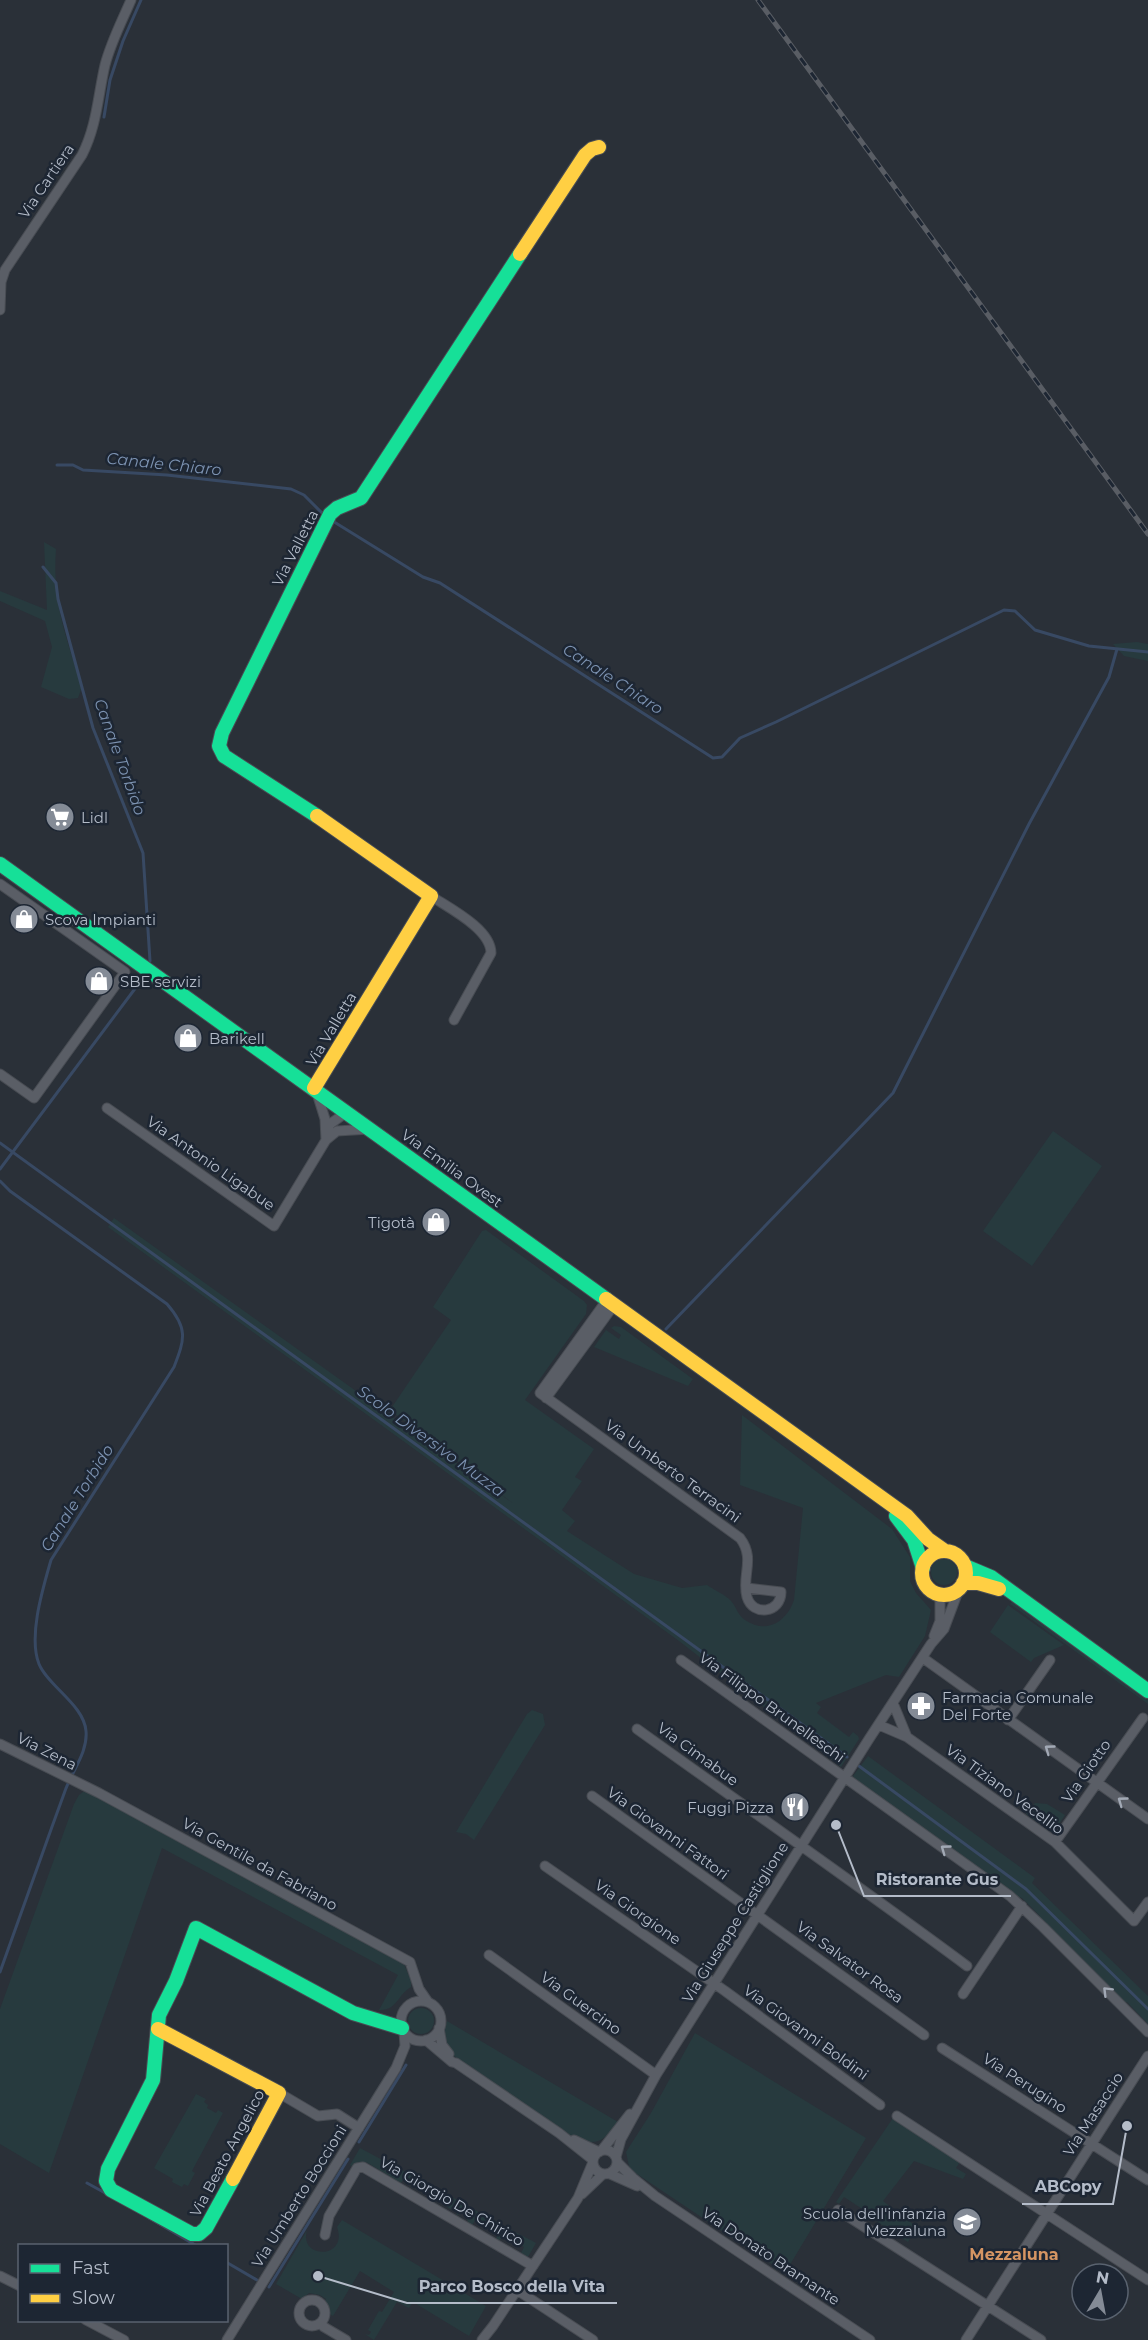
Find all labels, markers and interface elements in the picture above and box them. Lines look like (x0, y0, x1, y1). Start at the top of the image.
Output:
street label: Via Cartiera (14, 140, 78, 222)
water label: Canale Chiaro (106, 449, 222, 479)
street label: Via Valletta (268, 507, 322, 589)
water label: Canale Chiaro (559, 640, 667, 718)
water label: Canale Torbido (90, 696, 150, 818)
supermarket icon: Lidl (44, 801, 76, 833)
place label: Lidl (81, 808, 108, 827)
shop icon: Scova Impianti (8, 903, 40, 935)
place label: Scova Impianti (45, 910, 156, 929)
shop icon: SBE servizi (83, 965, 115, 997)
place label: SBE servizi (120, 972, 201, 991)
street label: Via Valletta (301, 988, 361, 1070)
shop icon: Barikell (172, 1022, 204, 1054)
place label: Barikell (209, 1029, 265, 1048)
street label: Via Antonio Ligabue (143, 1112, 279, 1214)
street label: Via Emilia Ovest (398, 1125, 506, 1211)
shop icon: Tigotà (420, 1206, 452, 1238)
place label: Tigotà (368, 1213, 415, 1232)
water label: Scolo Diversivo Muzza (354, 1381, 508, 1501)
street label: Via Umberto Terracini (601, 1415, 745, 1527)
water label: Canale Torbido (36, 1441, 118, 1555)
street label: Via Filippo Brunelleschi (695, 1648, 849, 1766)
place label: Farmacia Comunale Del Forte (942, 1688, 1094, 1724)
pharmacy icon: Farmacia Comunale Del Forte (905, 1690, 937, 1722)
street label: Via Cimabue (654, 1718, 742, 1790)
street label: Via Zena (14, 1728, 80, 1774)
street label: Via Giotto (1057, 1736, 1115, 1806)
street label: Via Tiziano Vecellio (942, 1740, 1068, 1838)
one-way arrow (1044, 1745, 1055, 1756)
street label: Via Giovanni Fattori (603, 1782, 733, 1884)
restaurant icon: Fuggi Pizza (779, 1791, 811, 1823)
one-way arrow (1118, 1797, 1129, 1808)
place label: Fuggi Pizza (687, 1798, 774, 1817)
street label: Via Gentile da Fabriano (179, 1813, 341, 1915)
street label: Via Giuseppe Castiglione (678, 1838, 792, 2006)
one-way arrow (940, 1845, 951, 1856)
callout: Ristorante Gus (864, 1862, 1011, 1896)
text: Ristorante Gus (876, 1870, 999, 1889)
street label: Via Giorgione (591, 1875, 685, 1949)
street label: Via Salvator Rosa (793, 1917, 907, 2007)
street label: Via Guercino (537, 1967, 625, 2039)
street label: Via Giovanni Boldini (740, 1980, 872, 2084)
one-way arrow (1103, 1987, 1114, 1998)
street label: Via Perugino (979, 2049, 1071, 2117)
street label: Via Masaccio (1059, 2068, 1127, 2160)
street label: Via Beato Angelico (185, 2086, 269, 2220)
street label: Via Umberto Boccioni (247, 2121, 351, 2271)
street label: Via Giorgio De Chirico (377, 2152, 527, 2250)
callout: ABCopy (1022, 2170, 1113, 2204)
text: ABCopy (1034, 2177, 1102, 2196)
street label: Via Donato Bramante (698, 2203, 844, 2309)
place label: Scuola dell'infanzia Mezzaluna (803, 2204, 946, 2240)
school or university icon: Scuola dell'infanzia Mezzaluna (951, 2206, 983, 2238)
legend (18, 2244, 228, 2322)
district label: Mezzaluna (969, 2245, 1059, 2264)
text: Fast (72, 2257, 110, 2279)
north arrow (1070, 2262, 1130, 2322)
text: N (1094, 2267, 1111, 2288)
callout: Parco Bosco della Vita (407, 2269, 617, 2303)
text: Parco Bosco della Vita (419, 2277, 605, 2296)
text: Slow (72, 2287, 115, 2309)

